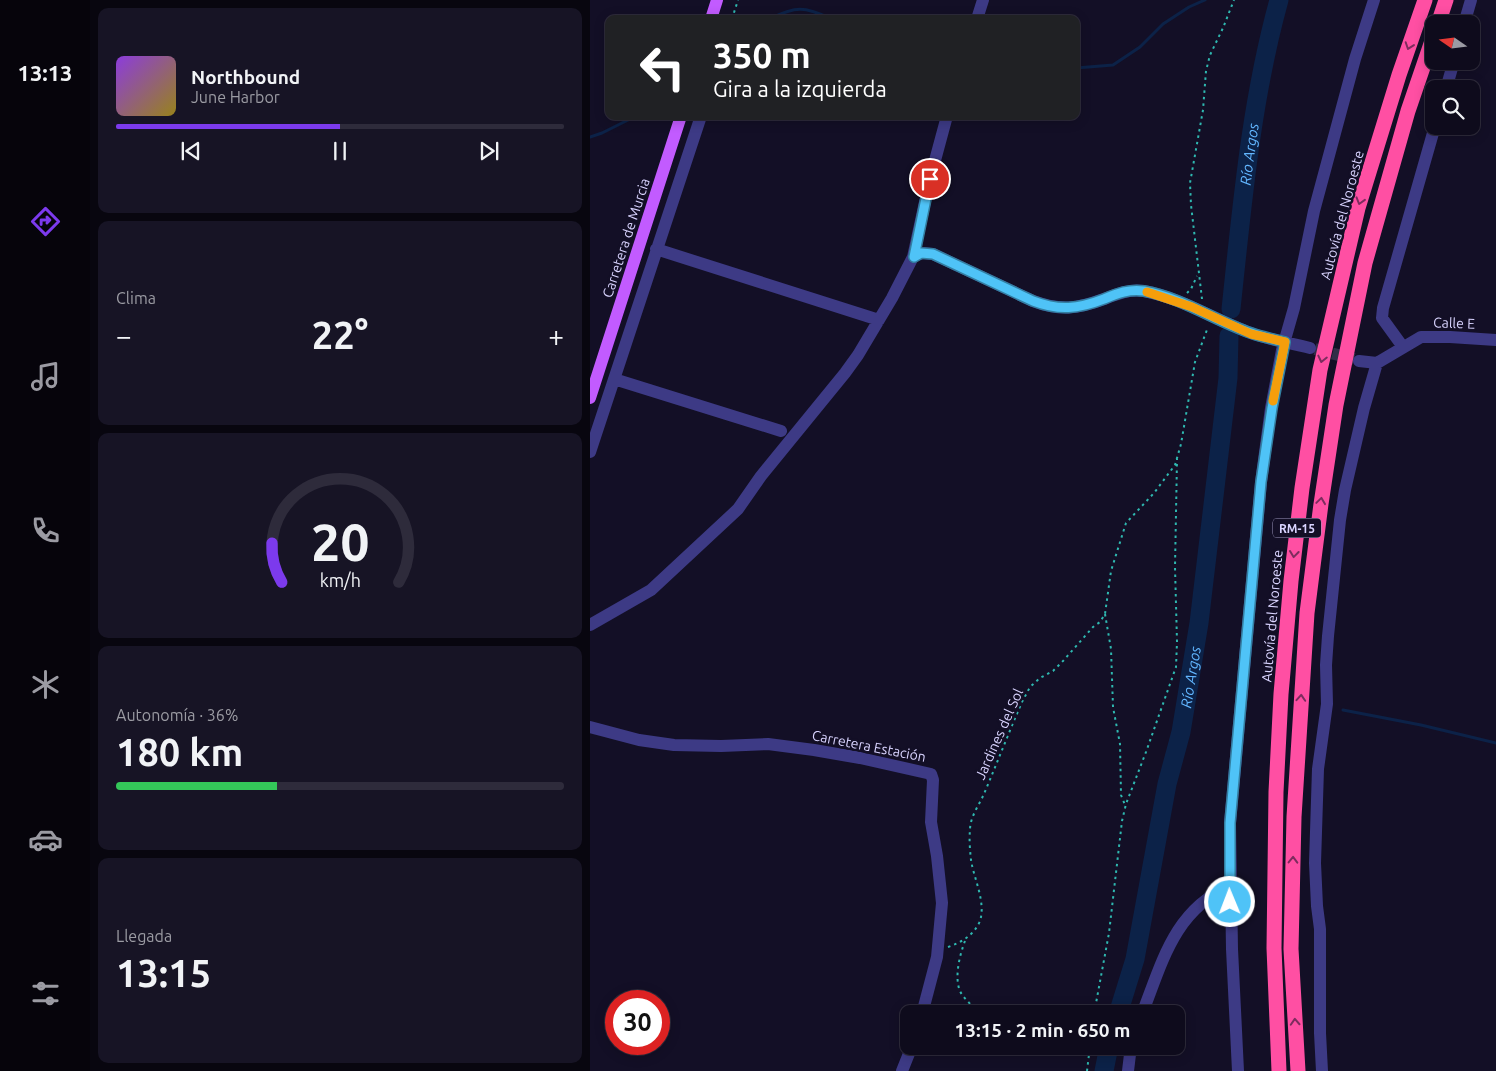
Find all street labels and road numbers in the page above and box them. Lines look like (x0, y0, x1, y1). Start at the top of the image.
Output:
street label: Autovía del Noroeste (1317, 149, 1367, 281)
street label: Carretera de Murcia (599, 176, 653, 300)
street label: Calle E (1433, 314, 1475, 332)
road number: RM-15 (1273, 518, 1321, 538)
street label: Autovía del Noroeste (1258, 549, 1286, 683)
street label: Jardines del Sol (972, 686, 1026, 782)
street label: Carretera Estación (811, 727, 927, 765)

